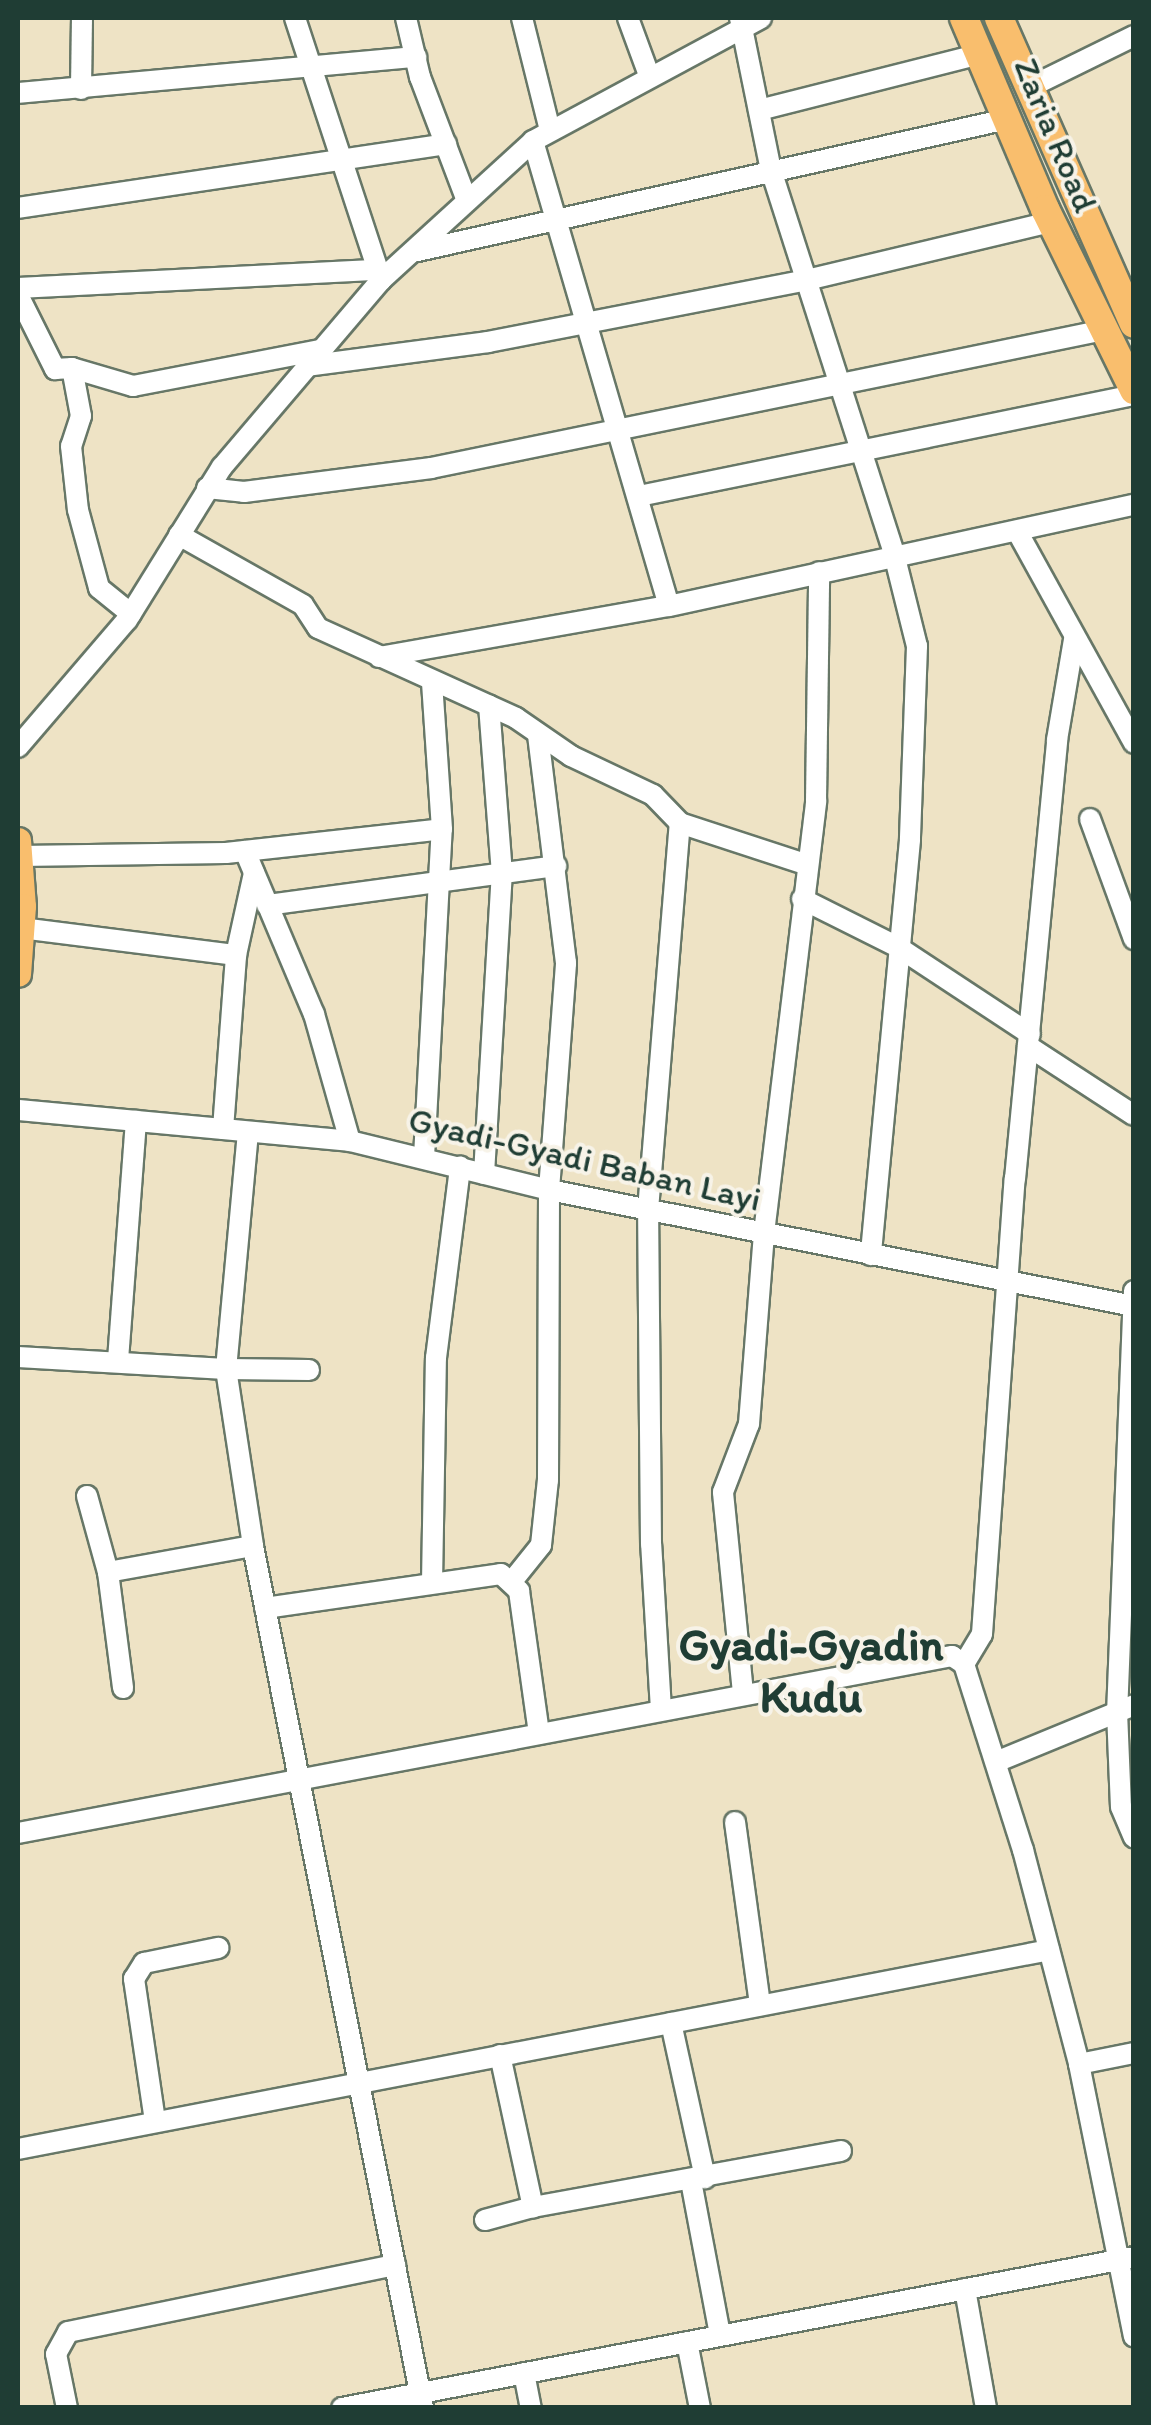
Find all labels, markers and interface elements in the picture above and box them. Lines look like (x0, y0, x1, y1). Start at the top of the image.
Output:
street label: Zaria Road (1005, 52, 1107, 218)
street label: Gyadi-Gyadi Baban Layi (405, 1098, 765, 1220)
district label: Gyadi-Gyadin Kudu (678, 1618, 944, 1724)

